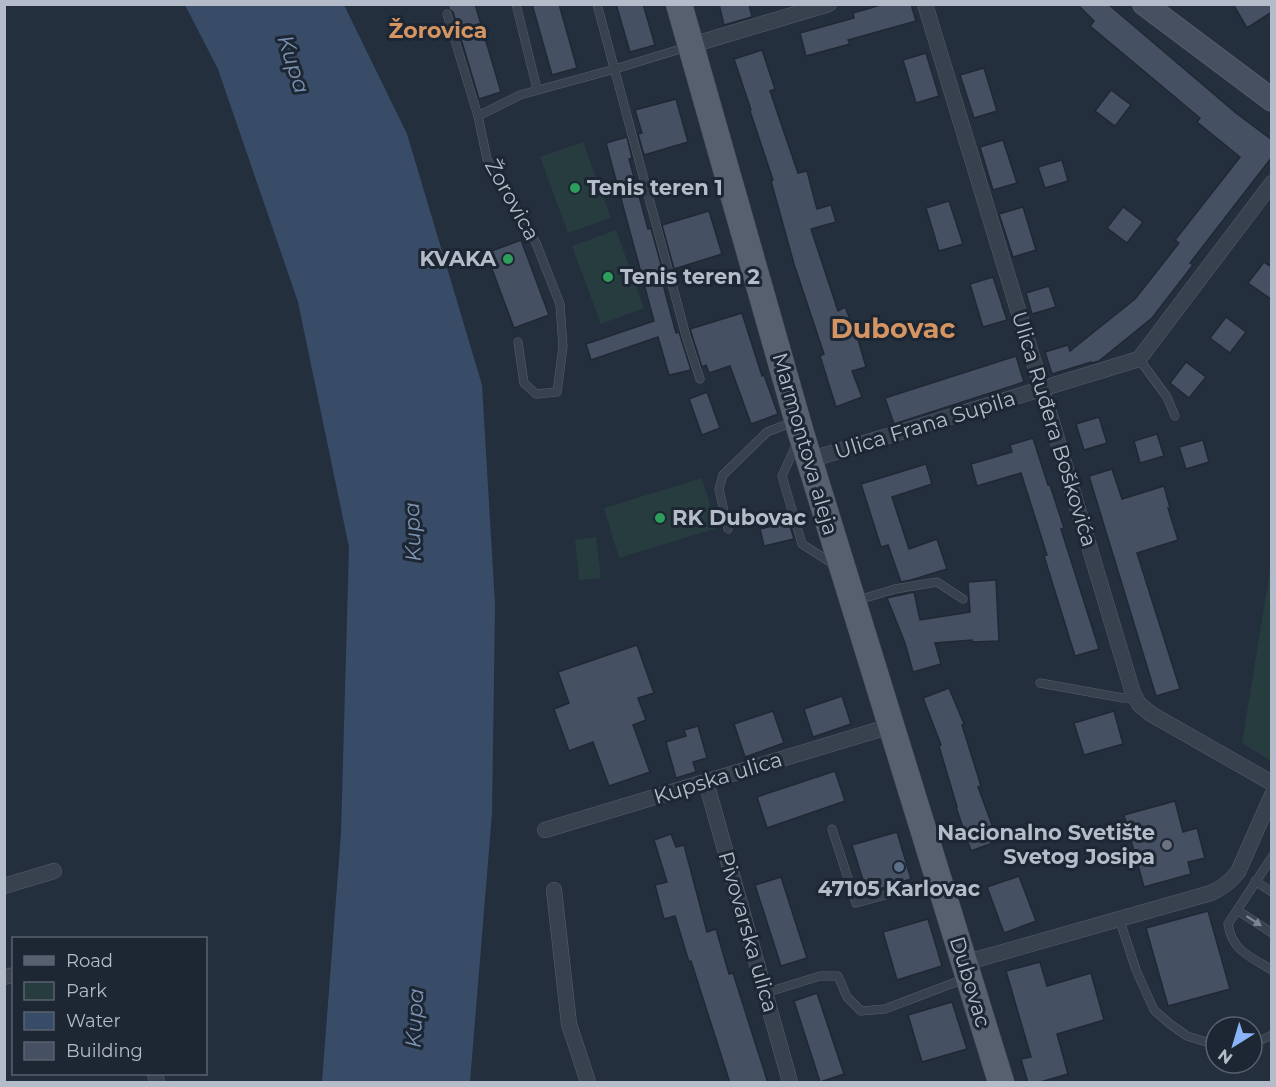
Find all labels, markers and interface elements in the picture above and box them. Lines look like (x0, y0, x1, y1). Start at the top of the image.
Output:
district label: Žorovica (389, 17, 487, 44)
water label: Kupa (271, 32, 316, 97)
street label: Žorovica (480, 155, 545, 245)
place label: Tenis teren 1 (587, 175, 723, 200)
marker: Tenis teren 1 (568, 181, 582, 195)
place label: KVAKA (419, 246, 497, 271)
marker: KVAKA (501, 252, 515, 266)
place label: Tenis teren 2 (620, 264, 760, 289)
marker: Tenis teren 2 (601, 270, 615, 284)
street label: Ulica Ruđera Boškovića (1007, 308, 1102, 550)
district label: Dubovac (830, 312, 956, 345)
street label: Marmontova aleja (767, 350, 844, 538)
street label: Ulica Frana Supila (831, 385, 1018, 464)
water label: Kupa (398, 502, 427, 562)
place label: RK Dubovac (672, 505, 807, 530)
marker: RK Dubovac (653, 511, 667, 525)
street label: Kupska ulica (651, 746, 785, 809)
place label: Nacionalno Svetište Svetog Josipa (937, 820, 1155, 869)
marker: Nacionalno Svetište Svetog Josipa (1160, 838, 1174, 852)
street label: Pivovarska ulica (714, 848, 783, 1015)
marker: 47105 Karlovac (892, 860, 906, 874)
place label: 47105 Karlovac (818, 876, 981, 901)
one-way arrow (1246, 916, 1262, 927)
street label: Dubovac (945, 933, 996, 1030)
legend (12, 937, 207, 1075)
text: Road (66, 950, 113, 972)
text: Park (66, 980, 107, 1002)
water label: Kupa (399, 987, 430, 1049)
text: Water (66, 1010, 121, 1032)
north arrow (1204, 1015, 1264, 1075)
text: Building (66, 1040, 143, 1062)
text: N (1214, 1045, 1236, 1068)

